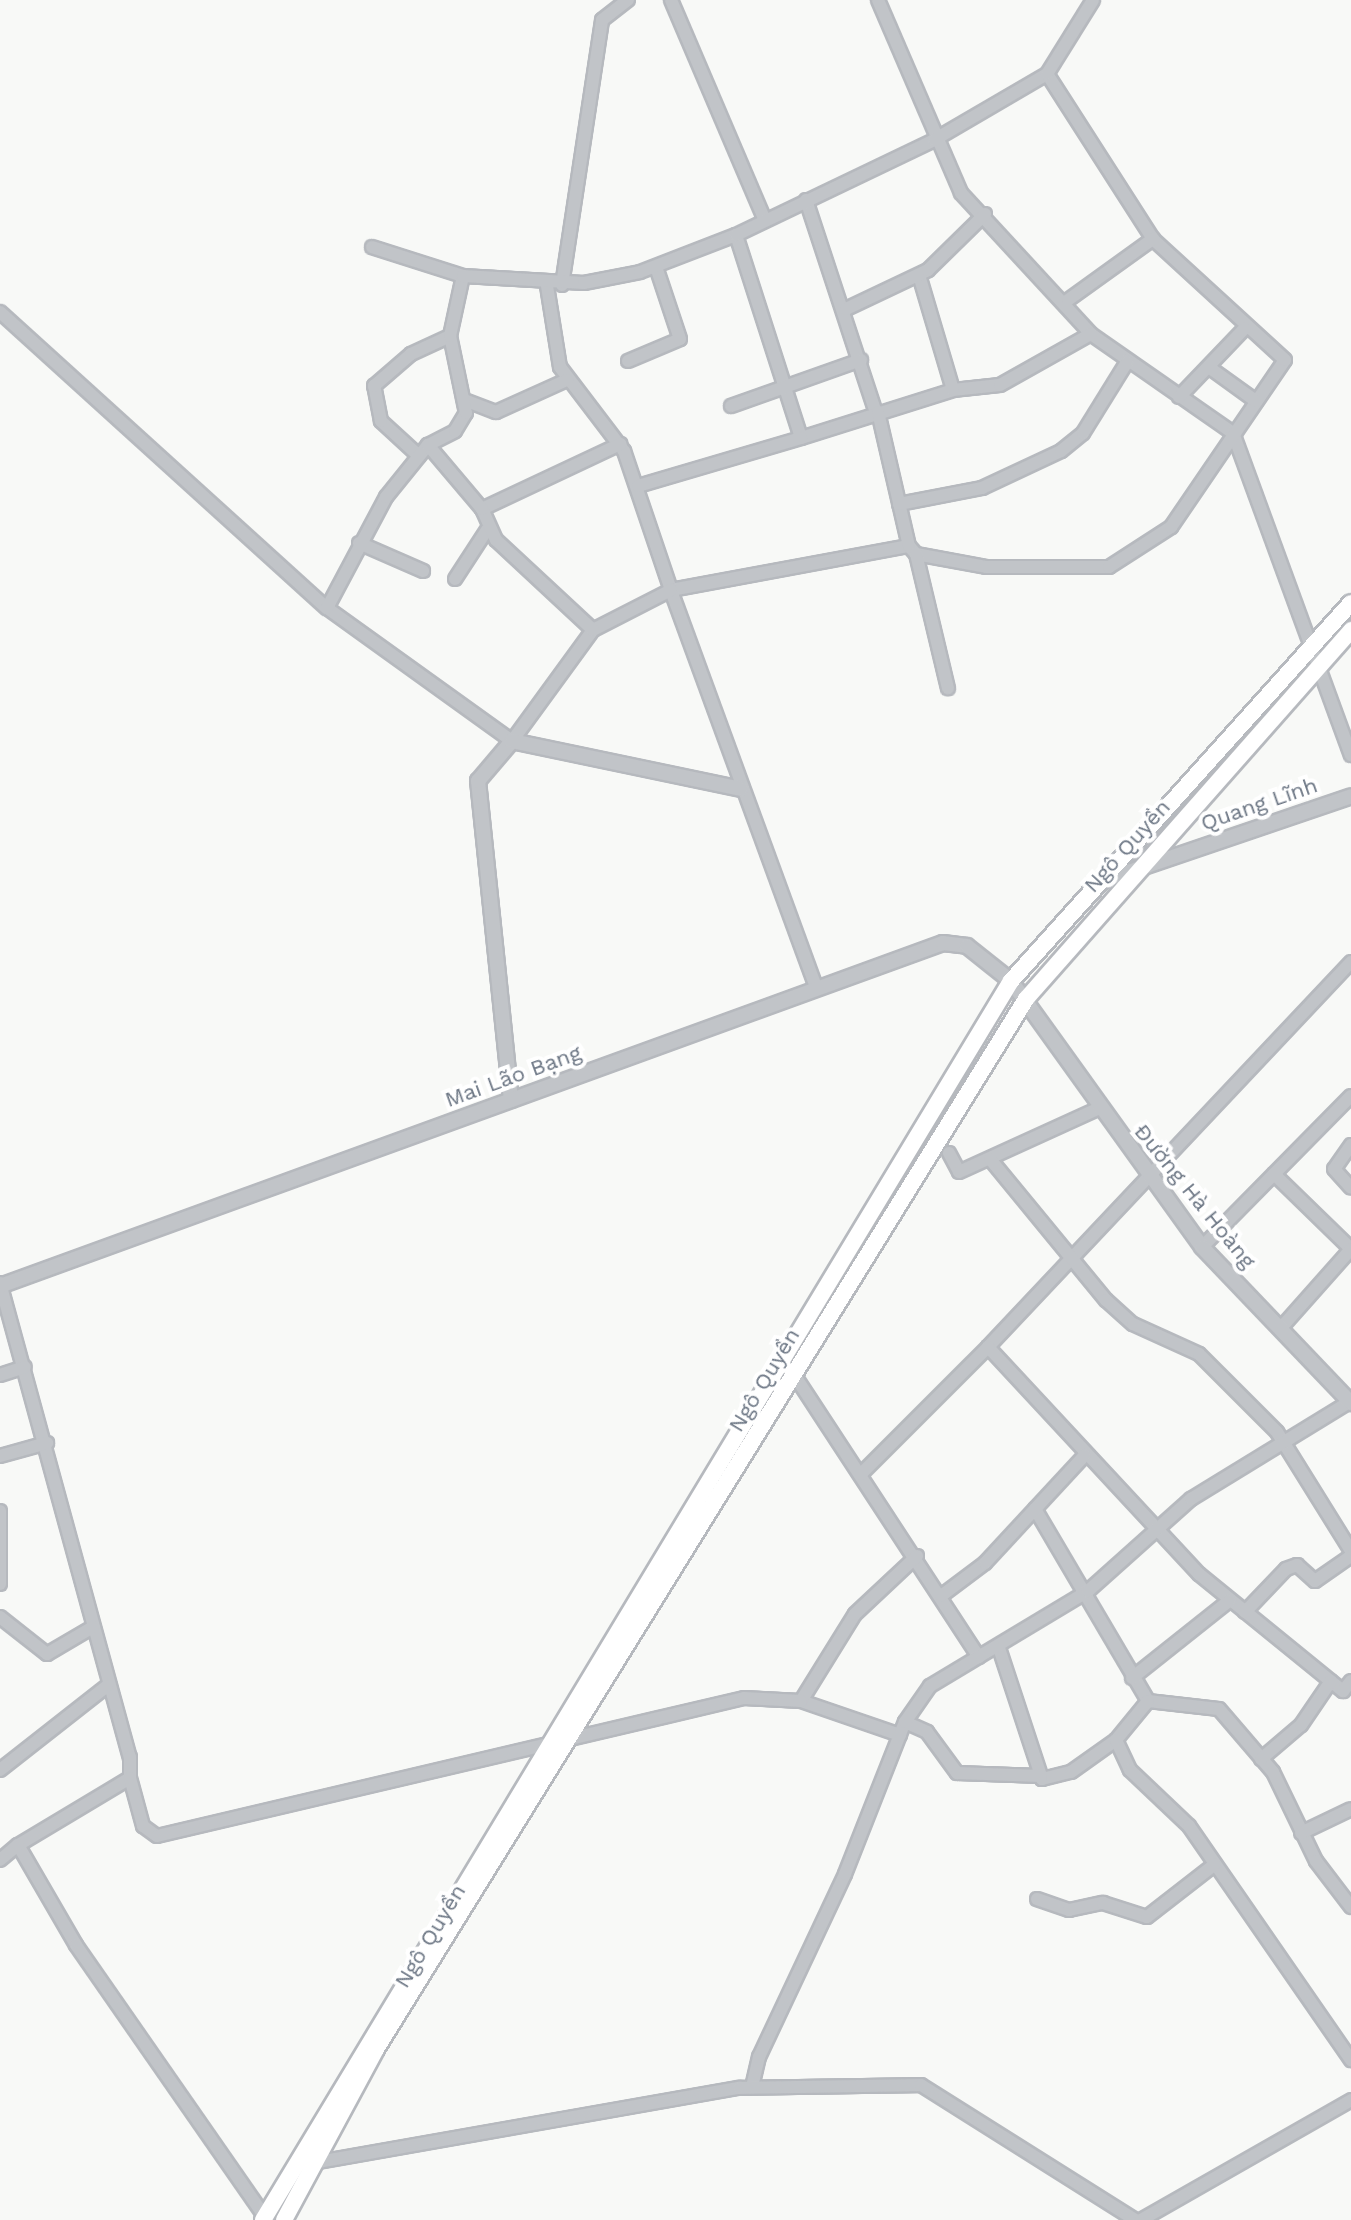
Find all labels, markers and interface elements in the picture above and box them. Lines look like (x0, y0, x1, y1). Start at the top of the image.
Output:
street label: Quang Lĩnh (1197, 772, 1321, 836)
street label: Ngô Quyền (1078, 794, 1176, 898)
street label: Mai Lão Bạng (441, 1039, 585, 1113)
street label: Đường Hà Hoàng (1129, 1118, 1261, 1274)
street label: Ngô Quyền (723, 1323, 805, 1437)
street label: Ngô Quyền (389, 1879, 471, 1993)

